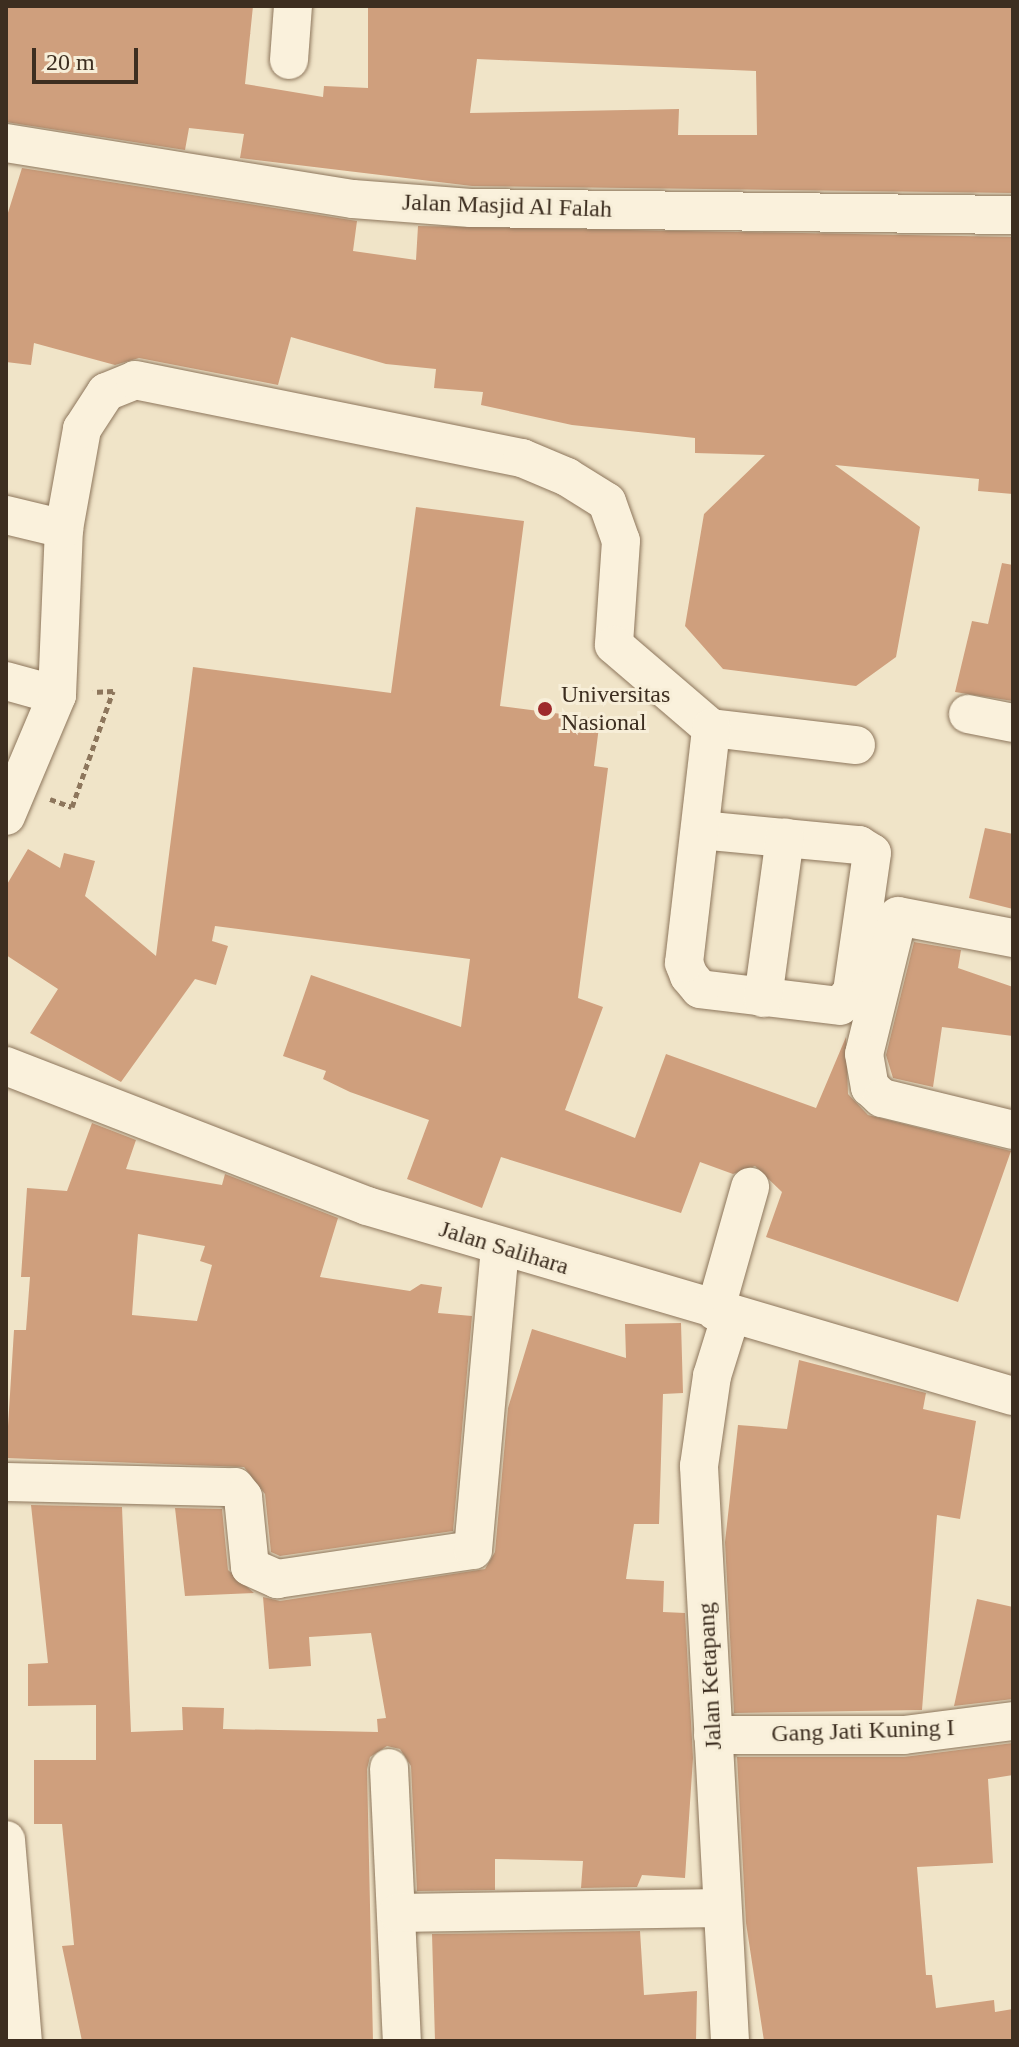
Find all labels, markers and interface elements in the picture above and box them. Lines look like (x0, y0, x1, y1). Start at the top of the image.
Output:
scale bar (36, 32, 142, 82)
text: 20 m (46, 49, 95, 75)
street label: Jalan Masjid Al Falah (401, 188, 613, 224)
place label: Universitas Nasional (561, 681, 670, 737)
marker: Universitas Nasional (536, 700, 554, 718)
street label: Jalan Salihara (436, 1215, 572, 1281)
street label: Jalan Ketapang (692, 1602, 728, 1750)
street label: Gang Jati Kuning I (771, 1713, 955, 1749)

